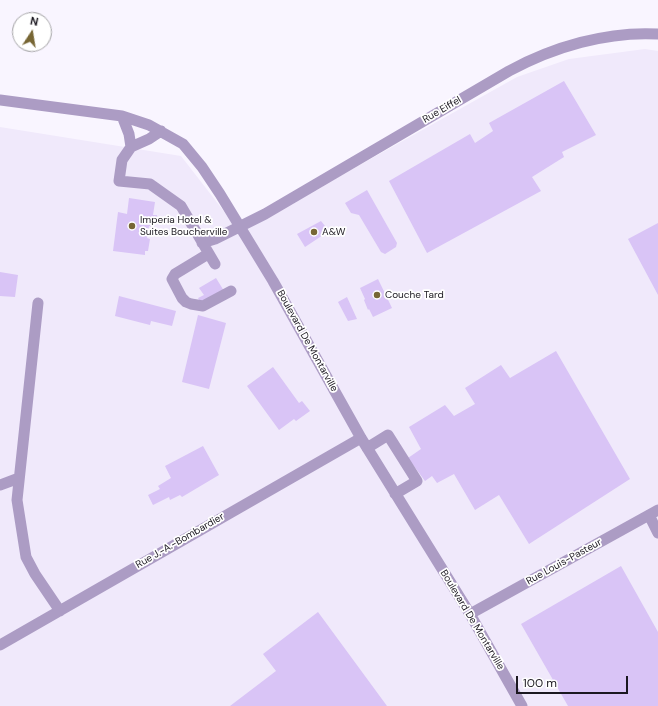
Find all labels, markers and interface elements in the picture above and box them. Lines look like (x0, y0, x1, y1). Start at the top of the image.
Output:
north arrow (12, 12, 52, 52)
text: N (29, 14, 40, 29)
street label: Rue Eiffel (421, 94, 463, 126)
place label: Imperia Hotel & Suites Boucherville (140, 214, 227, 238)
marker: Imperia Hotel & Suites Boucherville (127, 221, 137, 231)
place label: A&W (322, 226, 345, 238)
marker: A&W (309, 227, 319, 237)
street label: Boulevard De Montarville (274, 288, 340, 394)
place label: Couche Tard (385, 289, 444, 301)
marker: Couche Tard (372, 290, 382, 300)
street label: Rue J.-A.-Bombardier (134, 511, 226, 571)
street label: Rue Louis-Pasteur (524, 536, 604, 588)
street label: Boulevard De Montarville (437, 568, 507, 672)
scale bar (518, 668, 630, 694)
text: 100 m (523, 675, 557, 691)

